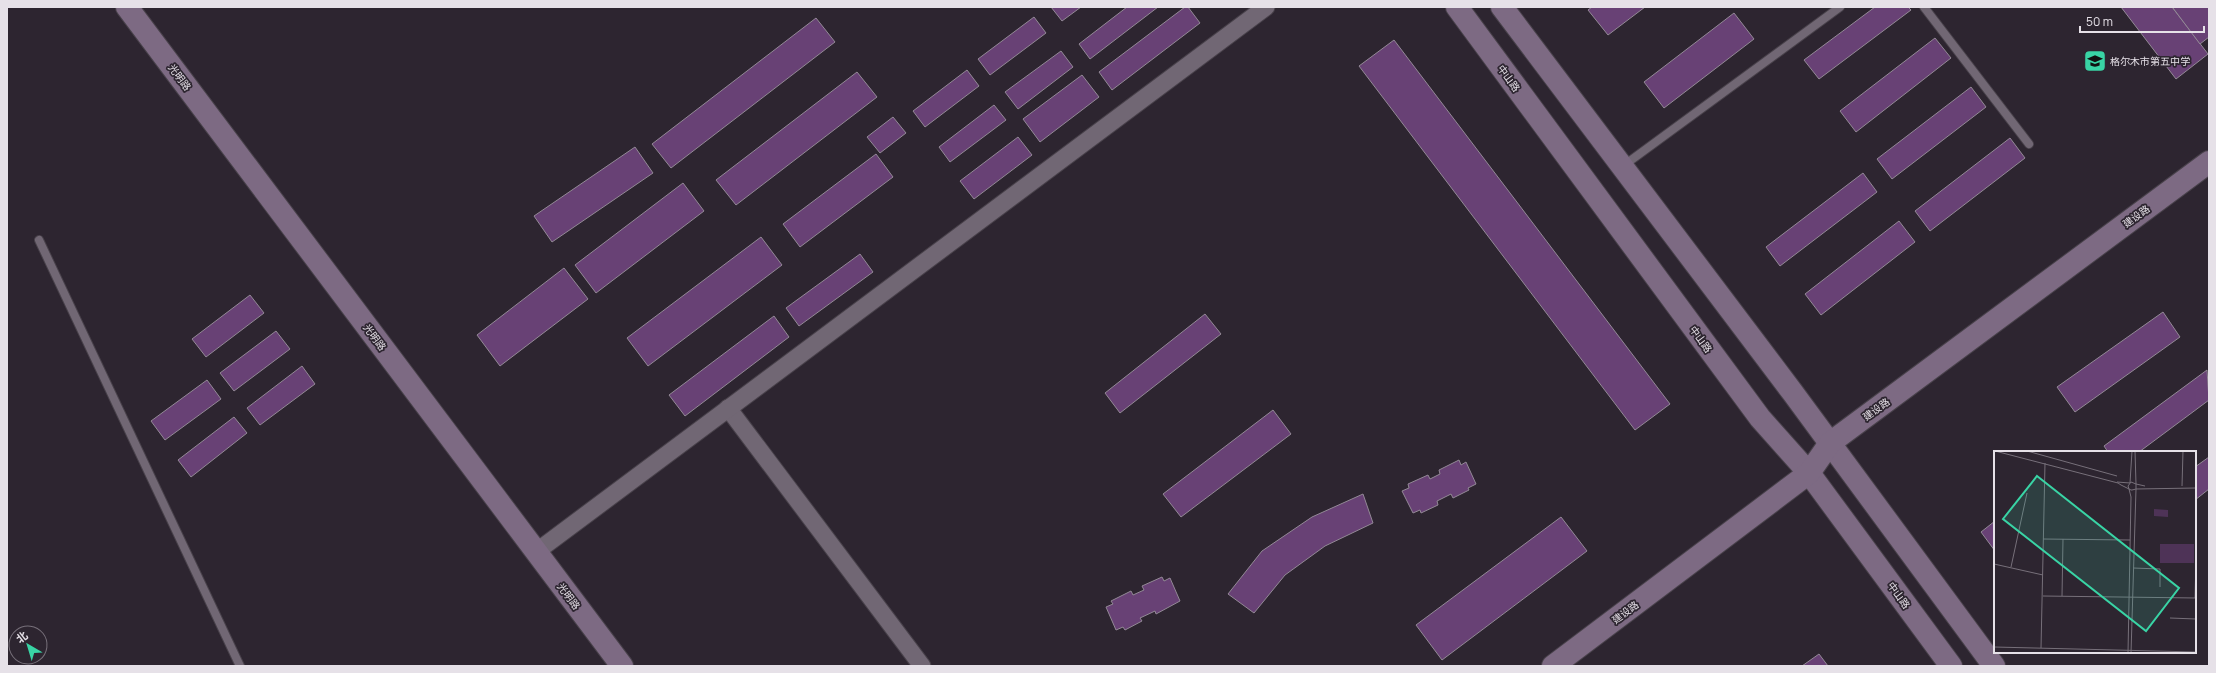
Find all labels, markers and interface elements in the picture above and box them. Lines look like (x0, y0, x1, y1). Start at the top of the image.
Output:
scale bar (2080, 8, 2204, 34)
text: 50 m (2086, 13, 2113, 30)
school or university icon: 格尔木市第五中学 (2082, 48, 2108, 74)
place label: 格尔木市第五中学 (2110, 54, 2190, 68)
street label: 光明路 (165, 61, 195, 93)
street label: 中山路 (1495, 62, 1523, 94)
street label: 建设路 (2120, 202, 2152, 230)
street label: 光明路 (360, 321, 390, 353)
street label: 中山路 (1687, 323, 1715, 355)
street label: 建设路 (1860, 395, 1892, 423)
inset map (1994, 451, 2196, 653)
street label: 中山路 (1885, 579, 1913, 611)
street label: 光明路 (554, 580, 584, 612)
street label: 建设路 (1609, 597, 1641, 627)
north arrow (8, 625, 48, 665)
text: 北 (13, 627, 30, 646)

